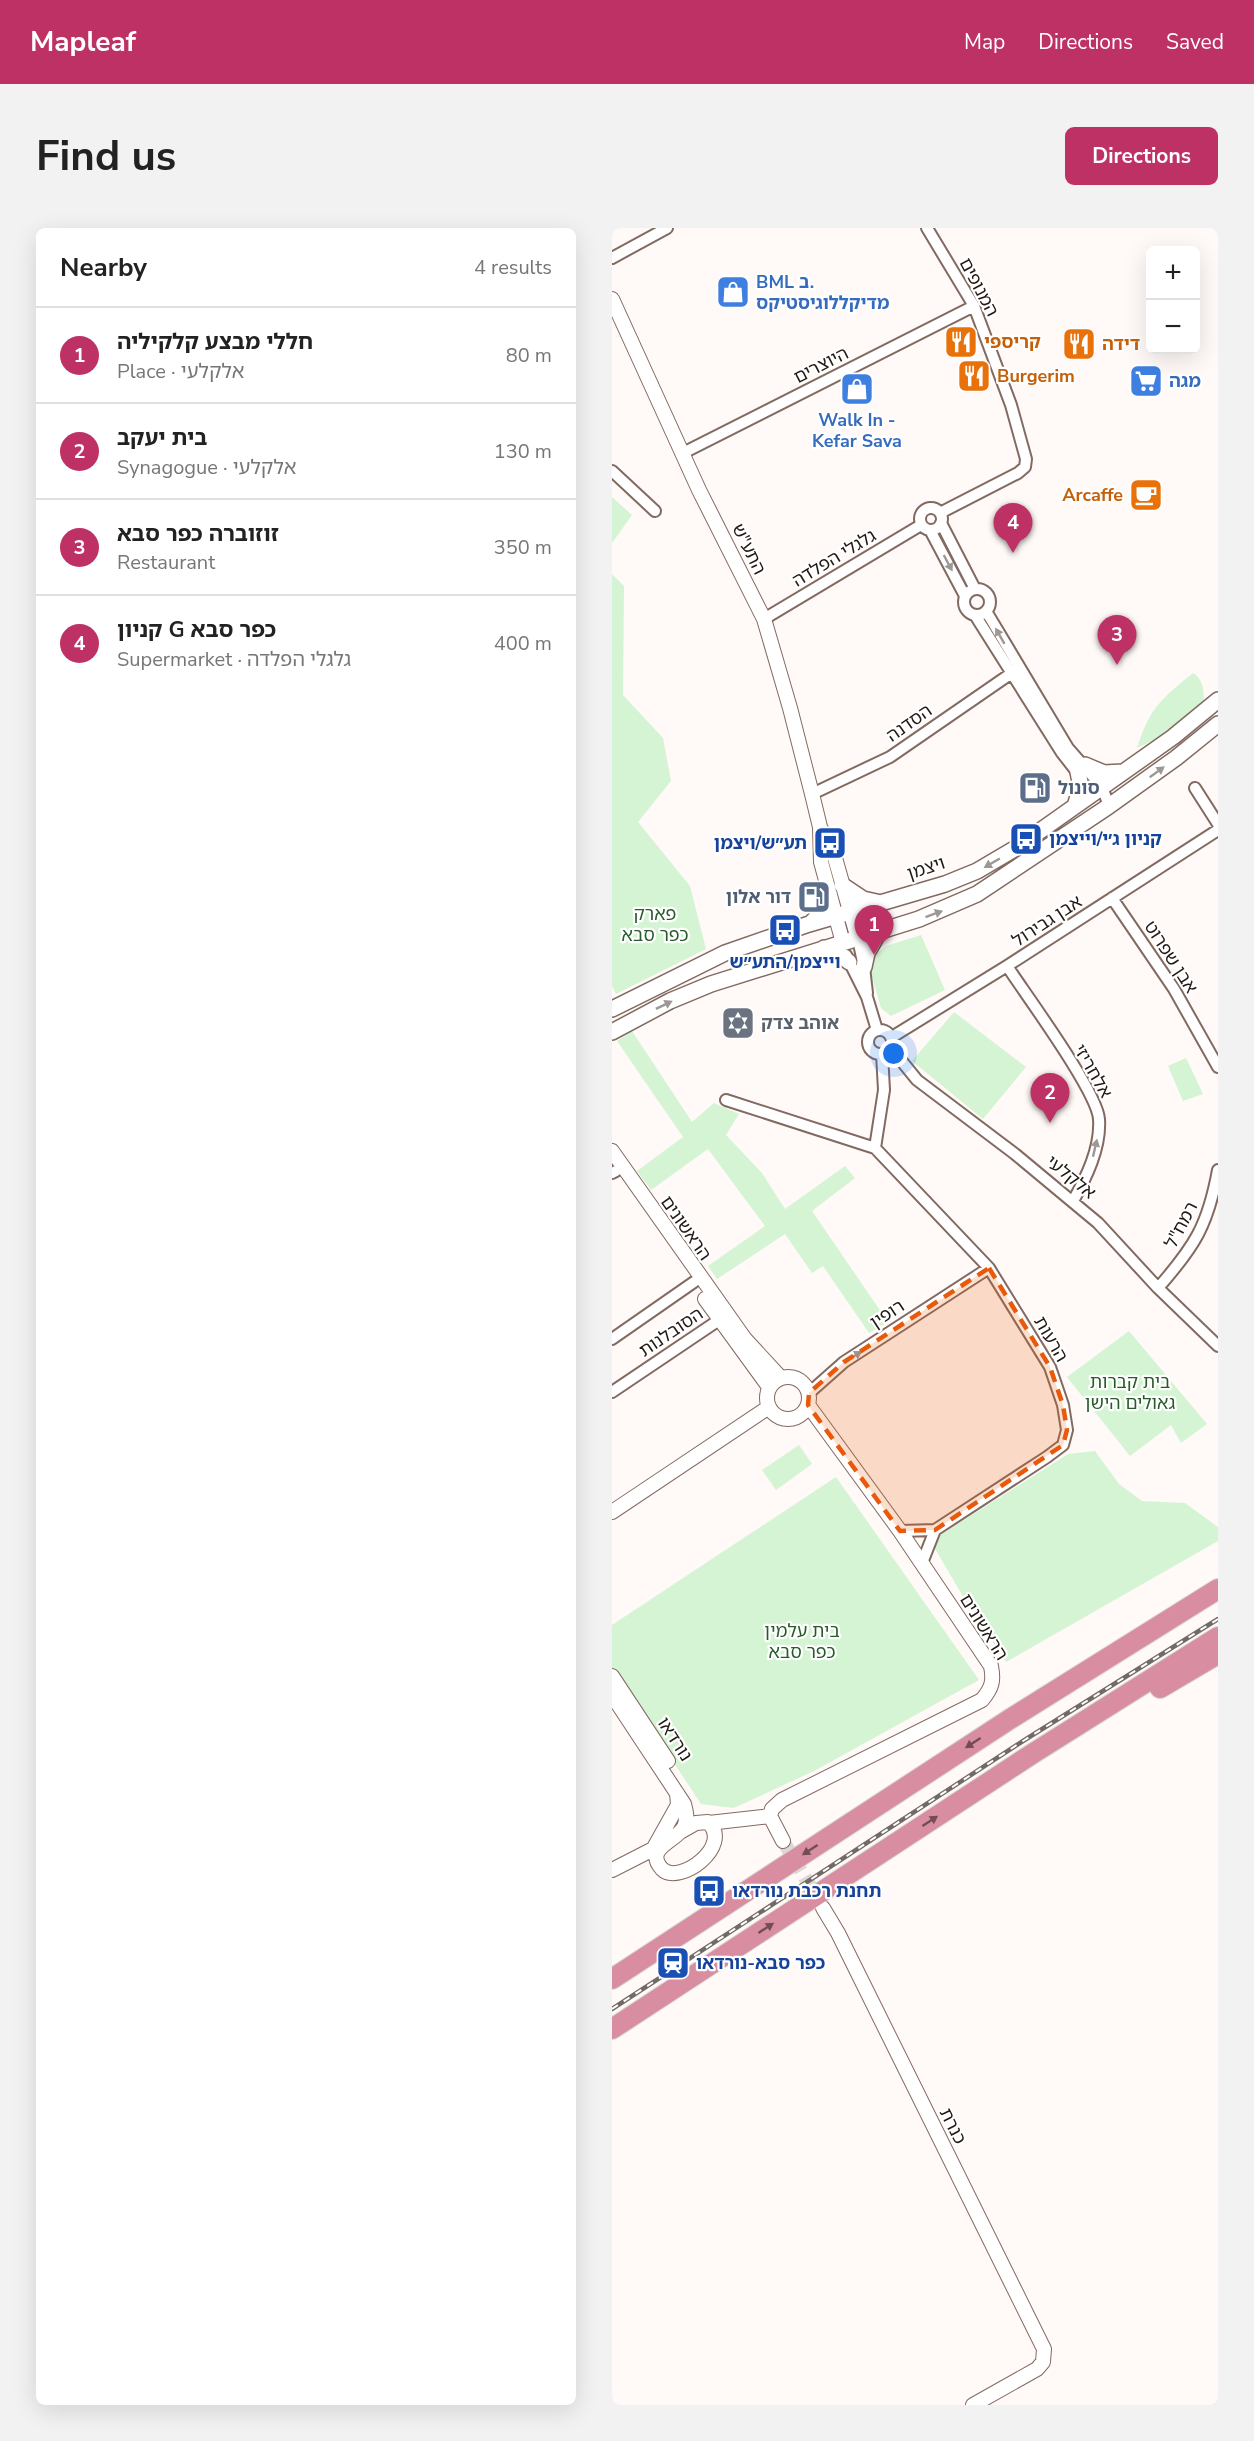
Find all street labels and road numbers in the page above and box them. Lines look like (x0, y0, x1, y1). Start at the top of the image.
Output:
street label: המנופים (954, 254, 1004, 320)
street label: היוצרים (789, 341, 853, 389)
street label: התע"ש (726, 520, 772, 578)
street label: גלגלי הפלדה (788, 523, 881, 592)
street label: הסדנה (881, 699, 937, 747)
street label: ויצמן (904, 851, 948, 885)
street label: אבן גבירול (1008, 890, 1086, 952)
street label: אבן שפרוט (1139, 916, 1203, 998)
street label: אלחריזי (1068, 1040, 1118, 1102)
street label: אלקלעי (1041, 1150, 1101, 1204)
street label: הראשונים (655, 1191, 717, 1265)
street label: רמח"ל (1159, 1198, 1203, 1252)
street label: רופין (865, 1294, 909, 1334)
street label: הסובלנות (634, 1302, 708, 1362)
street label: הרעות (1028, 1312, 1074, 1366)
street label: הראשונים (954, 1589, 1014, 1665)
street label: נורדאו (652, 1712, 698, 1766)
street label: כנרת (934, 2104, 972, 2148)

